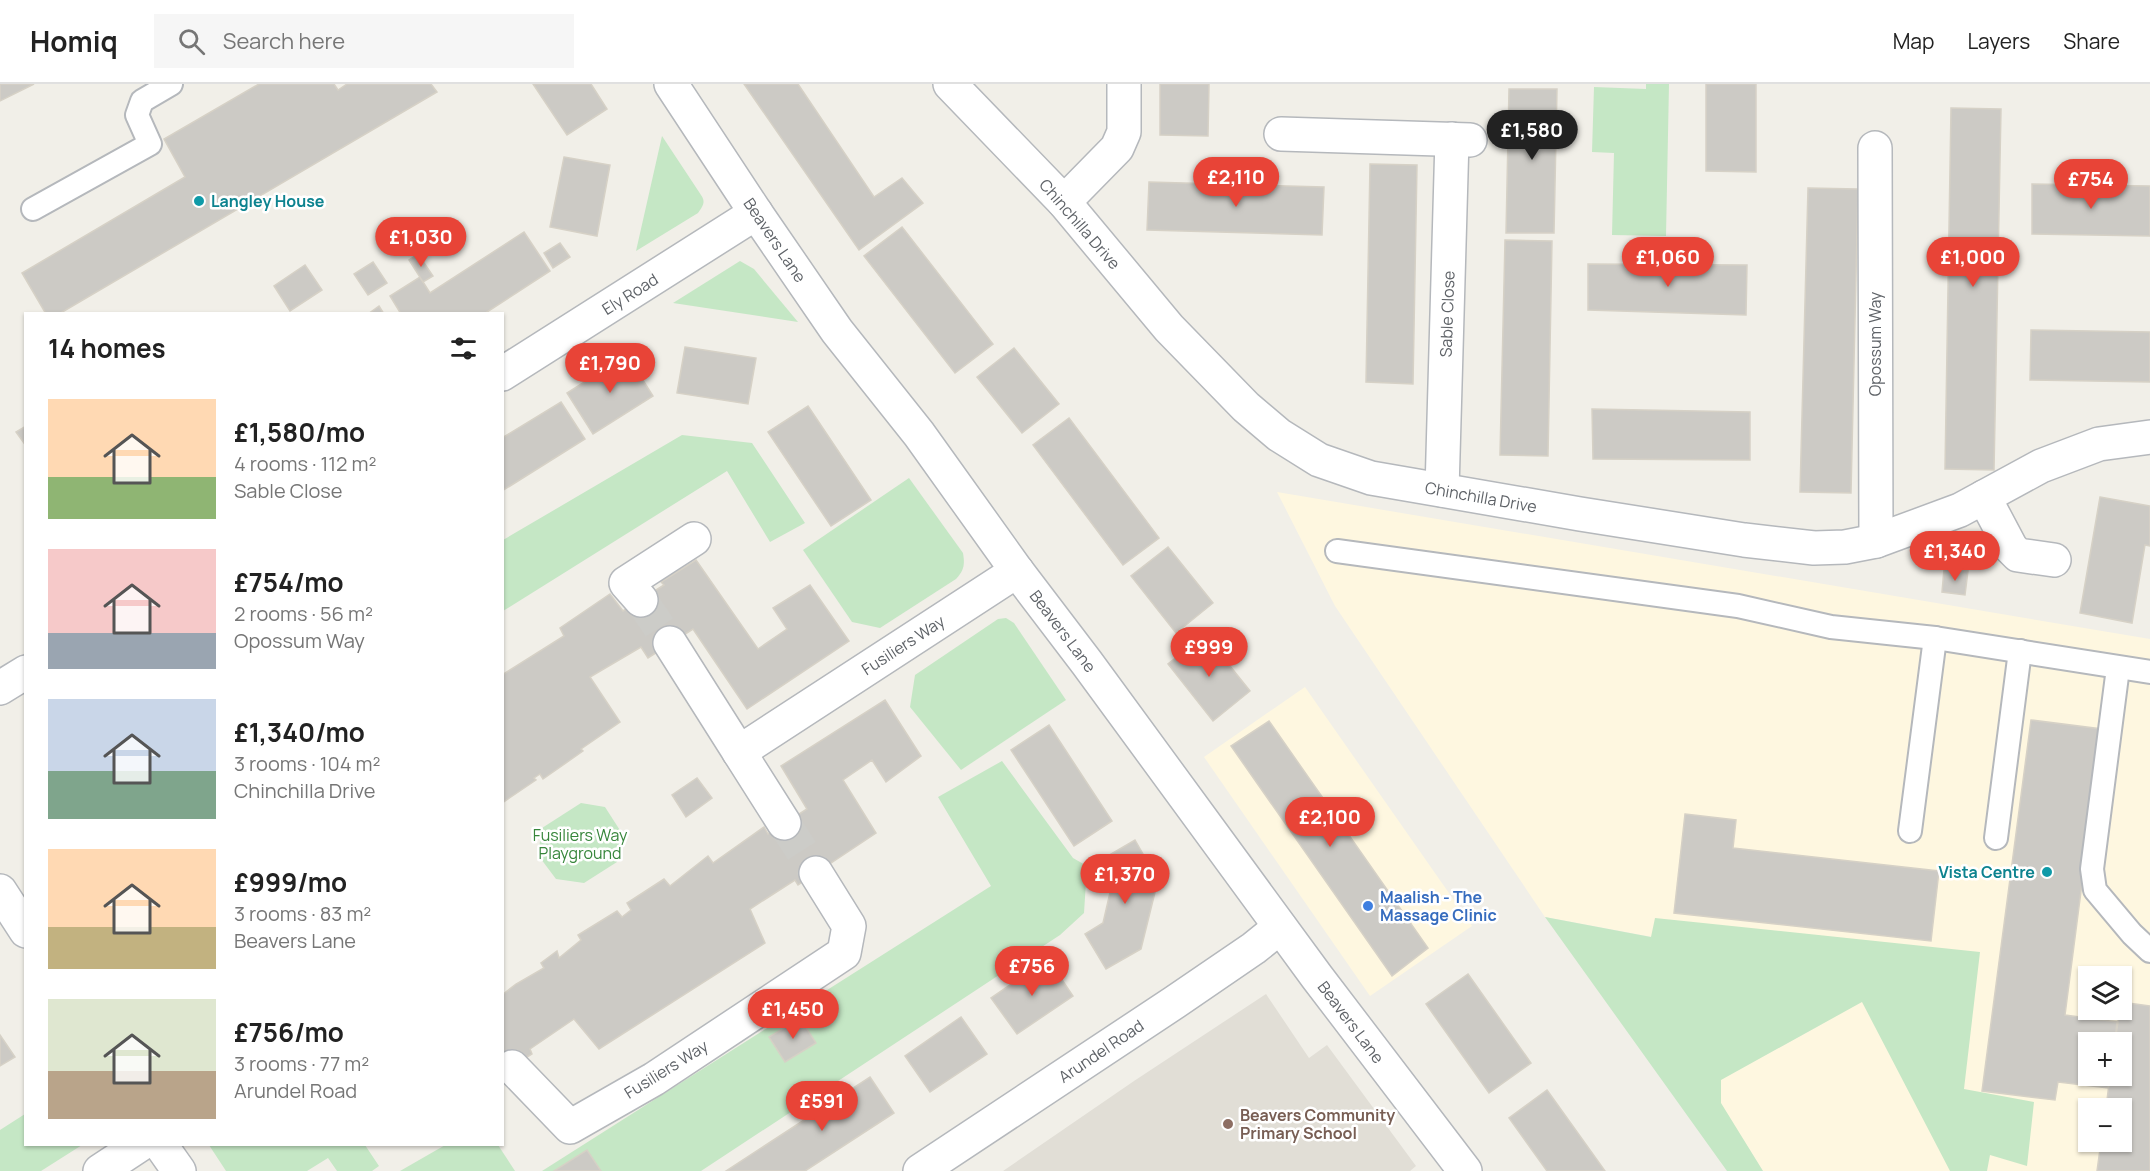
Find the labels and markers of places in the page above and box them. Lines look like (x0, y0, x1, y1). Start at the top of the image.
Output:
pin: £1,580 (1483, 110, 1581, 161)
pin: £2,110 (1187, 157, 1285, 208)
pin: £754 (2055, 159, 2127, 210)
place label: Langley House (211, 190, 325, 212)
marker: Langley House (192, 194, 206, 208)
pin: £1,030 (372, 217, 470, 268)
pin: £1,060 (1619, 237, 1717, 288)
pin: £1,000 (1924, 237, 2022, 288)
pin: £1,790 (561, 343, 659, 394)
pin: £1,340 (1906, 531, 2004, 582)
pin: £999 (1173, 627, 1245, 678)
pin: £2,100 (1281, 797, 1379, 848)
pin: £1,370 (1076, 854, 1174, 905)
place label: Vista Centre (1939, 861, 2035, 883)
marker: Vista Centre (2040, 865, 2054, 879)
place label: Maalish - The Massage Clinic (1380, 886, 1497, 926)
marker: Maalish - The Massage Clinic (1361, 899, 1375, 913)
pin: £756 (996, 946, 1068, 997)
pin: £1,450 (744, 989, 842, 1040)
pin: £591 (786, 1081, 858, 1132)
place label: Beavers Community Primary School (1240, 1104, 1395, 1144)
marker: Beavers Community Primary School (1221, 1117, 1235, 1131)

